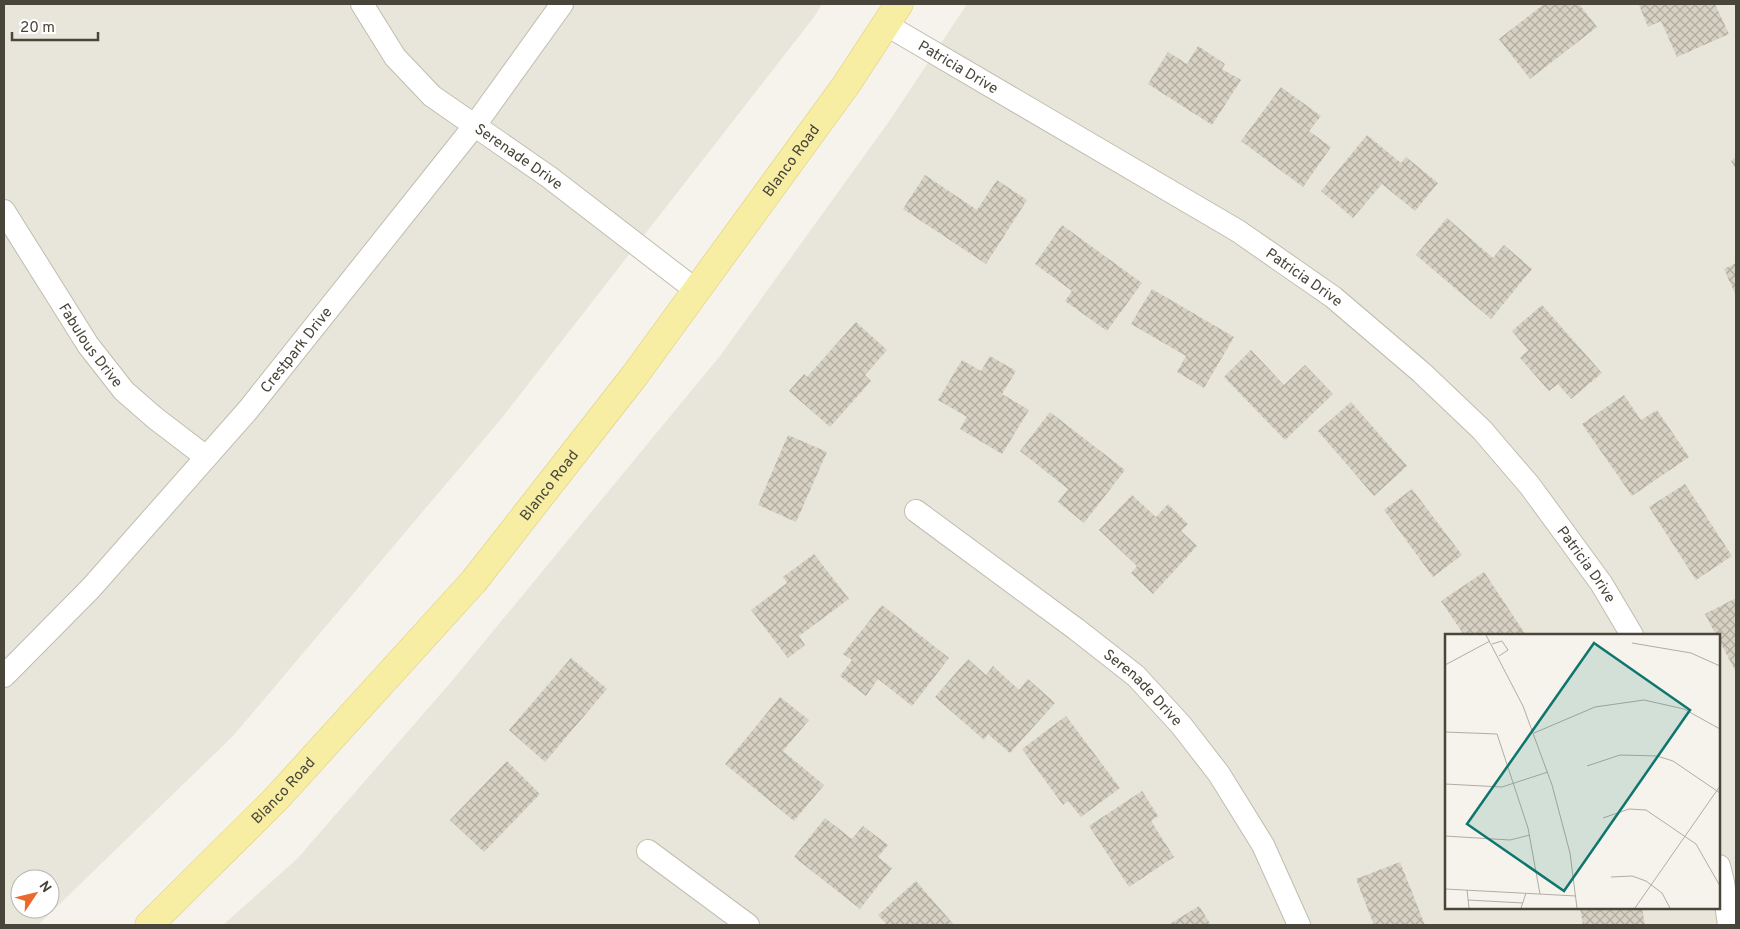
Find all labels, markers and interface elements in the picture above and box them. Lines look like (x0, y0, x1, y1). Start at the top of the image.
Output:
scale bar (12, 10, 99, 42)
text: 20 m (20, 19, 55, 38)
street label: Patricia Drive (914, 37, 1001, 99)
street label: Serenade Drive (470, 120, 566, 195)
street label: Blanco Road (760, 122, 825, 201)
street label: Patricia Drive (1261, 245, 1346, 312)
street label: Fabulous Drive (53, 300, 126, 392)
street label: Crestpark Drive (257, 304, 337, 398)
street label: Blanco Road (516, 447, 584, 525)
street label: Patricia Drive (1552, 523, 1619, 607)
inset map (1445, 634, 1720, 909)
street label: Serenade Drive (1099, 646, 1185, 731)
street label: Blanco Road (248, 754, 320, 829)
north arrow (10, 869, 60, 919)
text: N (35, 878, 54, 896)

